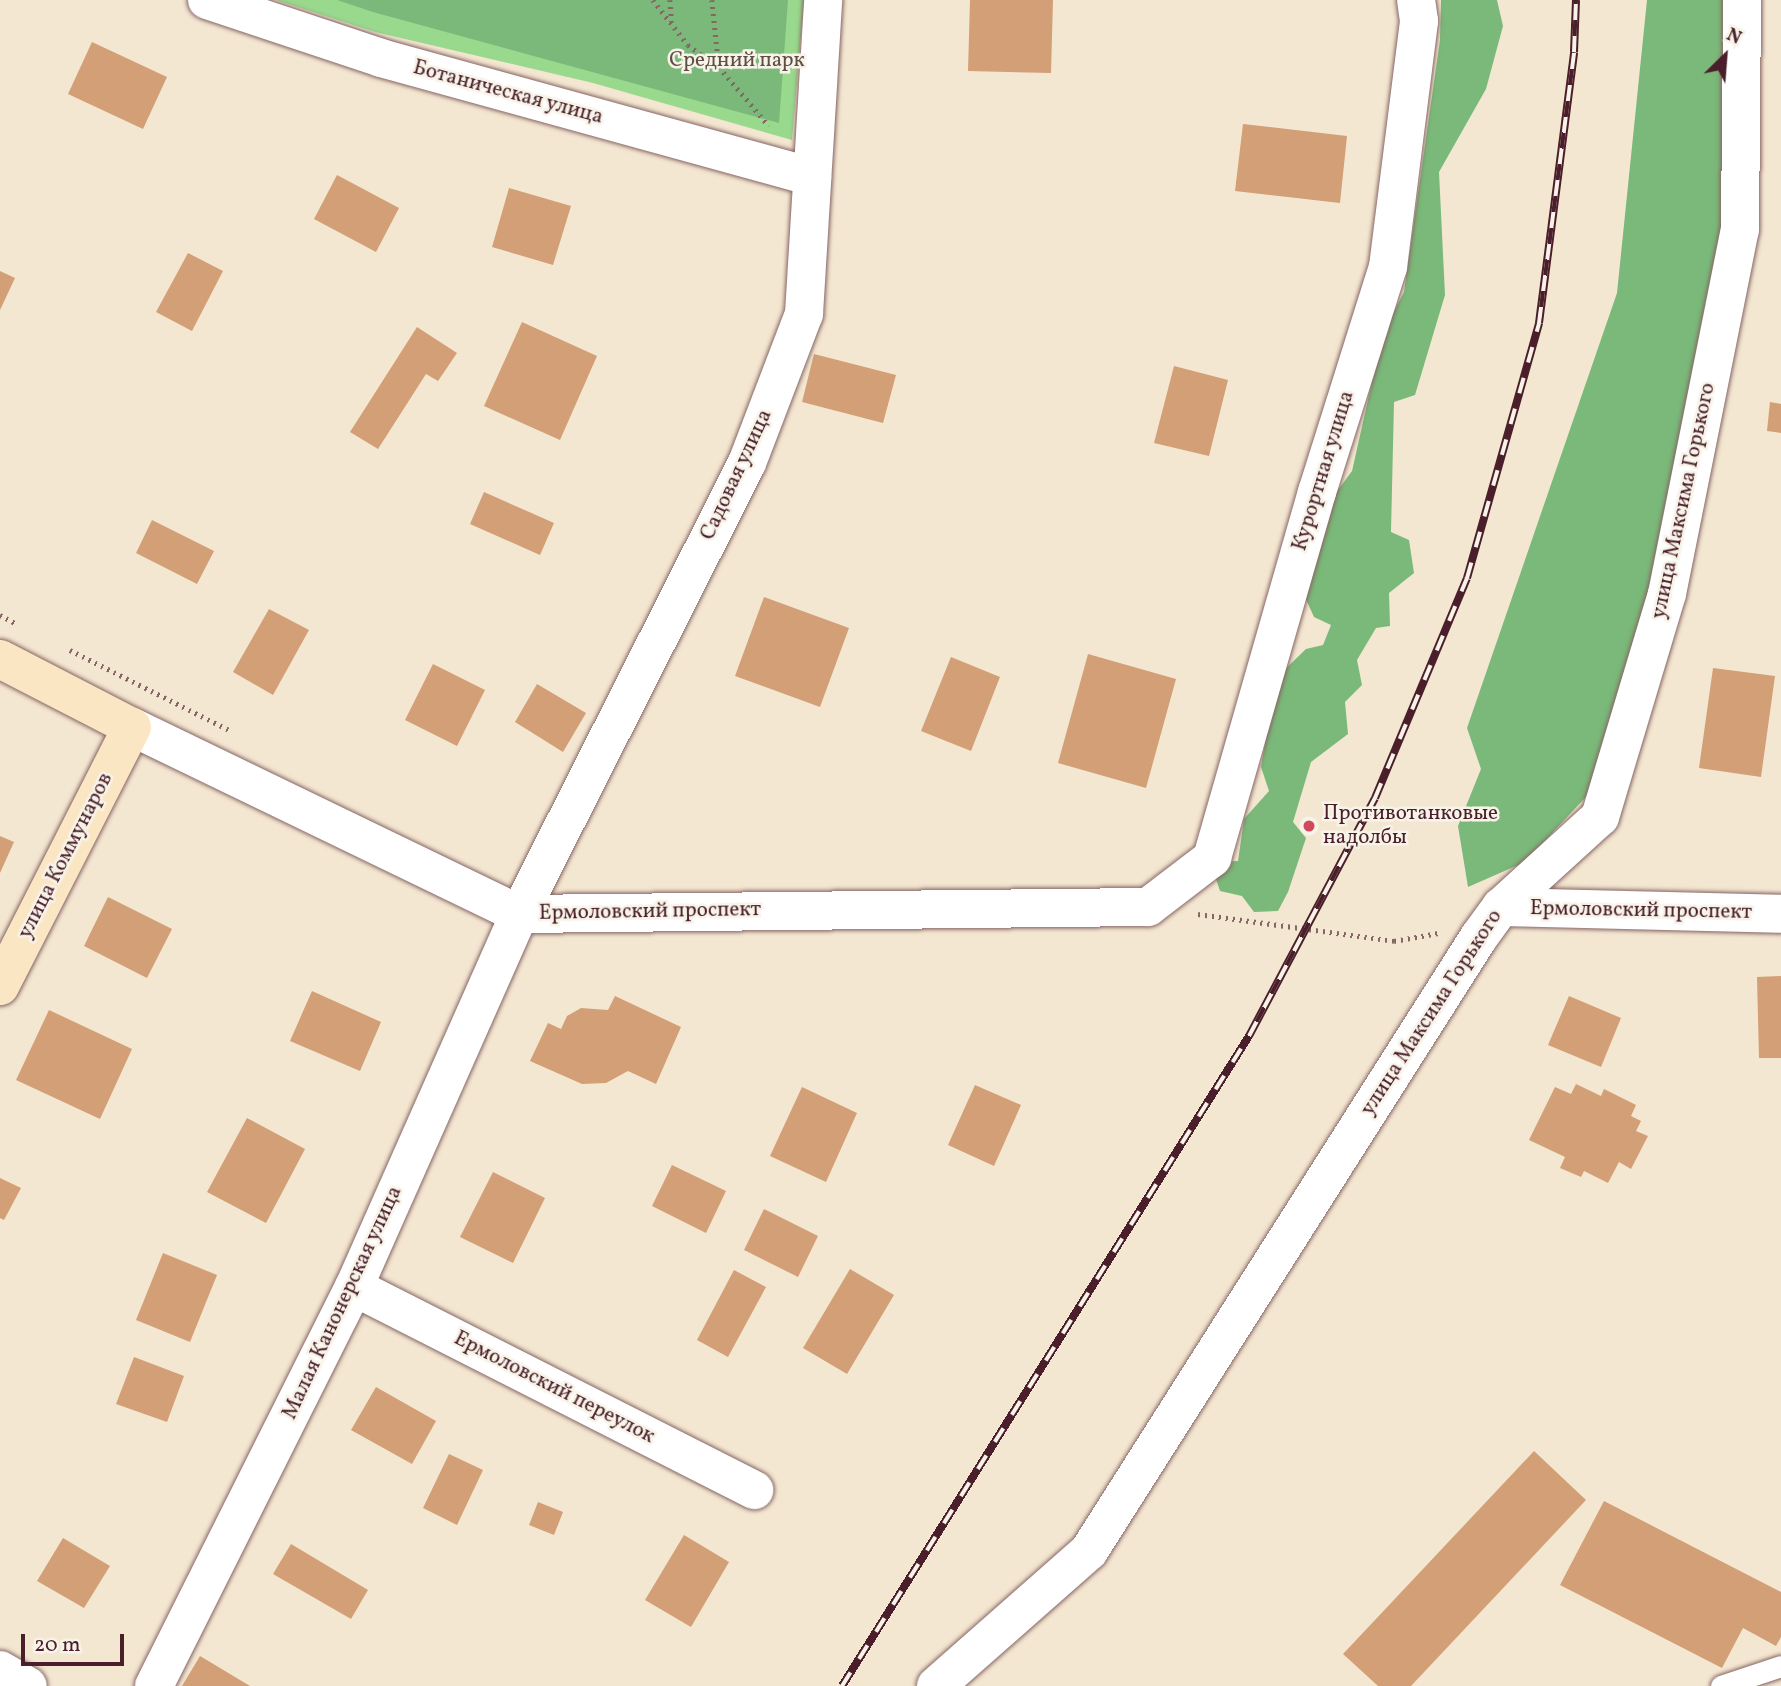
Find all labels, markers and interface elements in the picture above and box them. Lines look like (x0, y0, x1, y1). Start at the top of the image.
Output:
north arrow (1690, 21, 1760, 91)
text: N (1722, 22, 1746, 52)
park label: Средний парк (669, 48, 805, 74)
street label: Ботаническая улица (410, 55, 606, 131)
street label: улица Максима Горького (1647, 381, 1721, 621)
street label: Курортная улица (1288, 388, 1360, 554)
street label: Садовая улица (696, 405, 778, 545)
street label: улица Коммунаров (13, 769, 119, 943)
place label: Противотанковые надолбы (1323, 801, 1498, 851)
marker: Противотанковые надолбы (1301, 818, 1317, 834)
street label: Ермоловский проспект (1530, 896, 1752, 926)
street label: Ермоловский проспект (539, 897, 761, 927)
street label: улица Максима Горького (1356, 905, 1508, 1121)
street label: Малая Канонерская улица (278, 1182, 408, 1424)
street label: Ермоловский переулок (449, 1326, 659, 1450)
scale bar (24, 1620, 128, 1664)
text: 20 m (34, 1631, 80, 1660)

